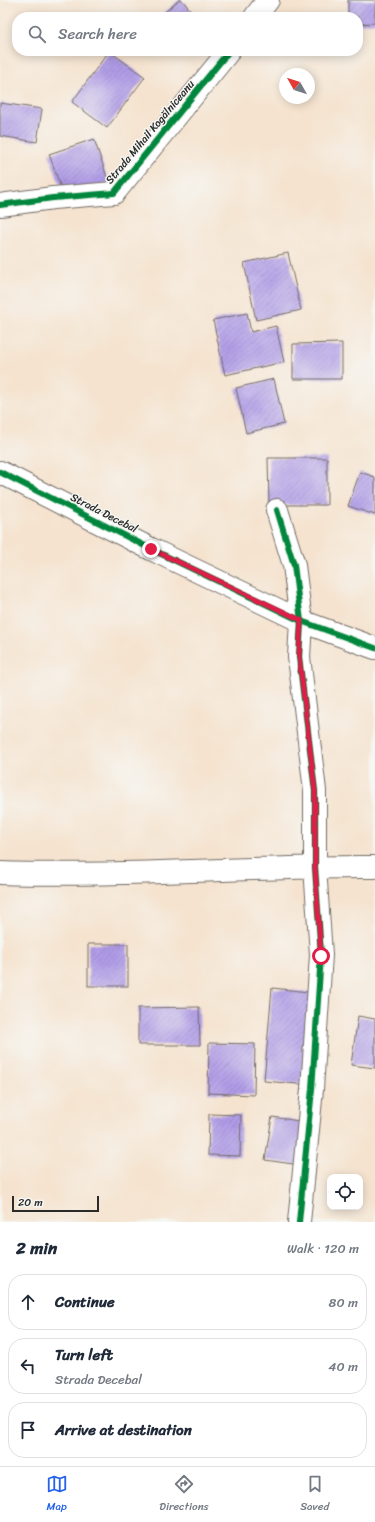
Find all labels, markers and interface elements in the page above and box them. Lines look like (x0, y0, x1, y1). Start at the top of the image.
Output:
search box (12, 12, 363, 56)
text: Search here (58, 21, 137, 47)
icon: search (26, 23, 48, 45)
north arrow (279, 68, 315, 104)
street label: Strada Mihail Kogălniceanu (100, 75, 200, 188)
street label: Strada Decebal (67, 488, 142, 539)
route end (142, 540, 160, 558)
route start (312, 947, 330, 965)
map controls (327, 1174, 363, 1210)
button: locate (327, 1174, 363, 1210)
text: 20 m (18, 1193, 43, 1212)
scale bar (12, 1194, 99, 1213)
text: 2 min (16, 1233, 57, 1263)
text: Walk · 120 m (287, 1237, 359, 1260)
text: Continue (55, 1289, 115, 1315)
icon: ahead (17, 1291, 39, 1313)
text: 80 m (329, 1291, 358, 1314)
text: Turn left (55, 1342, 113, 1368)
icon: left (17, 1355, 39, 1377)
text: 40 m (328, 1355, 358, 1378)
text: Strada Decebal (55, 1368, 142, 1391)
text: Arrive at destination (55, 1417, 192, 1443)
icon: arrive (17, 1419, 39, 1441)
tab: Map (46, 1473, 68, 1516)
tab: Directions (159, 1473, 209, 1516)
tab: Saved (300, 1473, 329, 1516)

